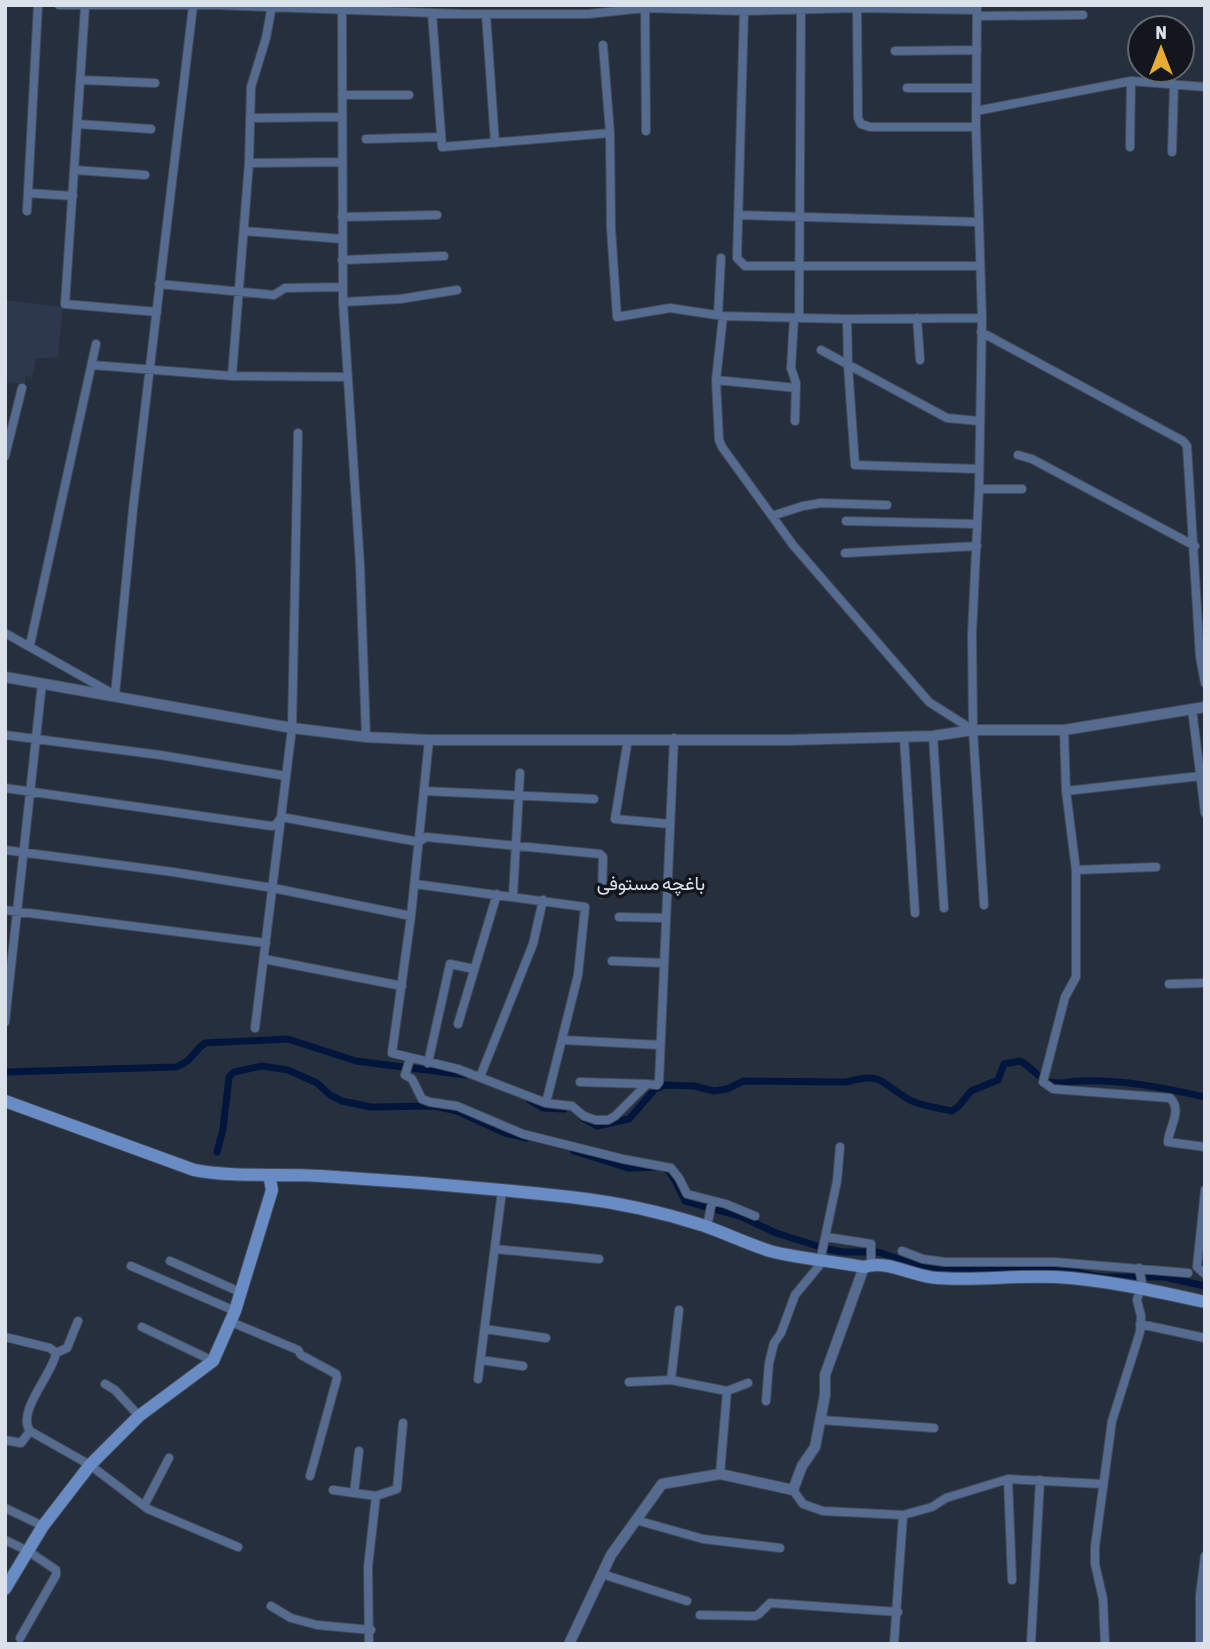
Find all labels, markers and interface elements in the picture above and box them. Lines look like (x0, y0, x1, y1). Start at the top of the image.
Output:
north arrow (1126, 14, 1196, 84)
text: N (1155, 21, 1167, 43)
district label: باغچه مستوفی (597, 872, 705, 897)

